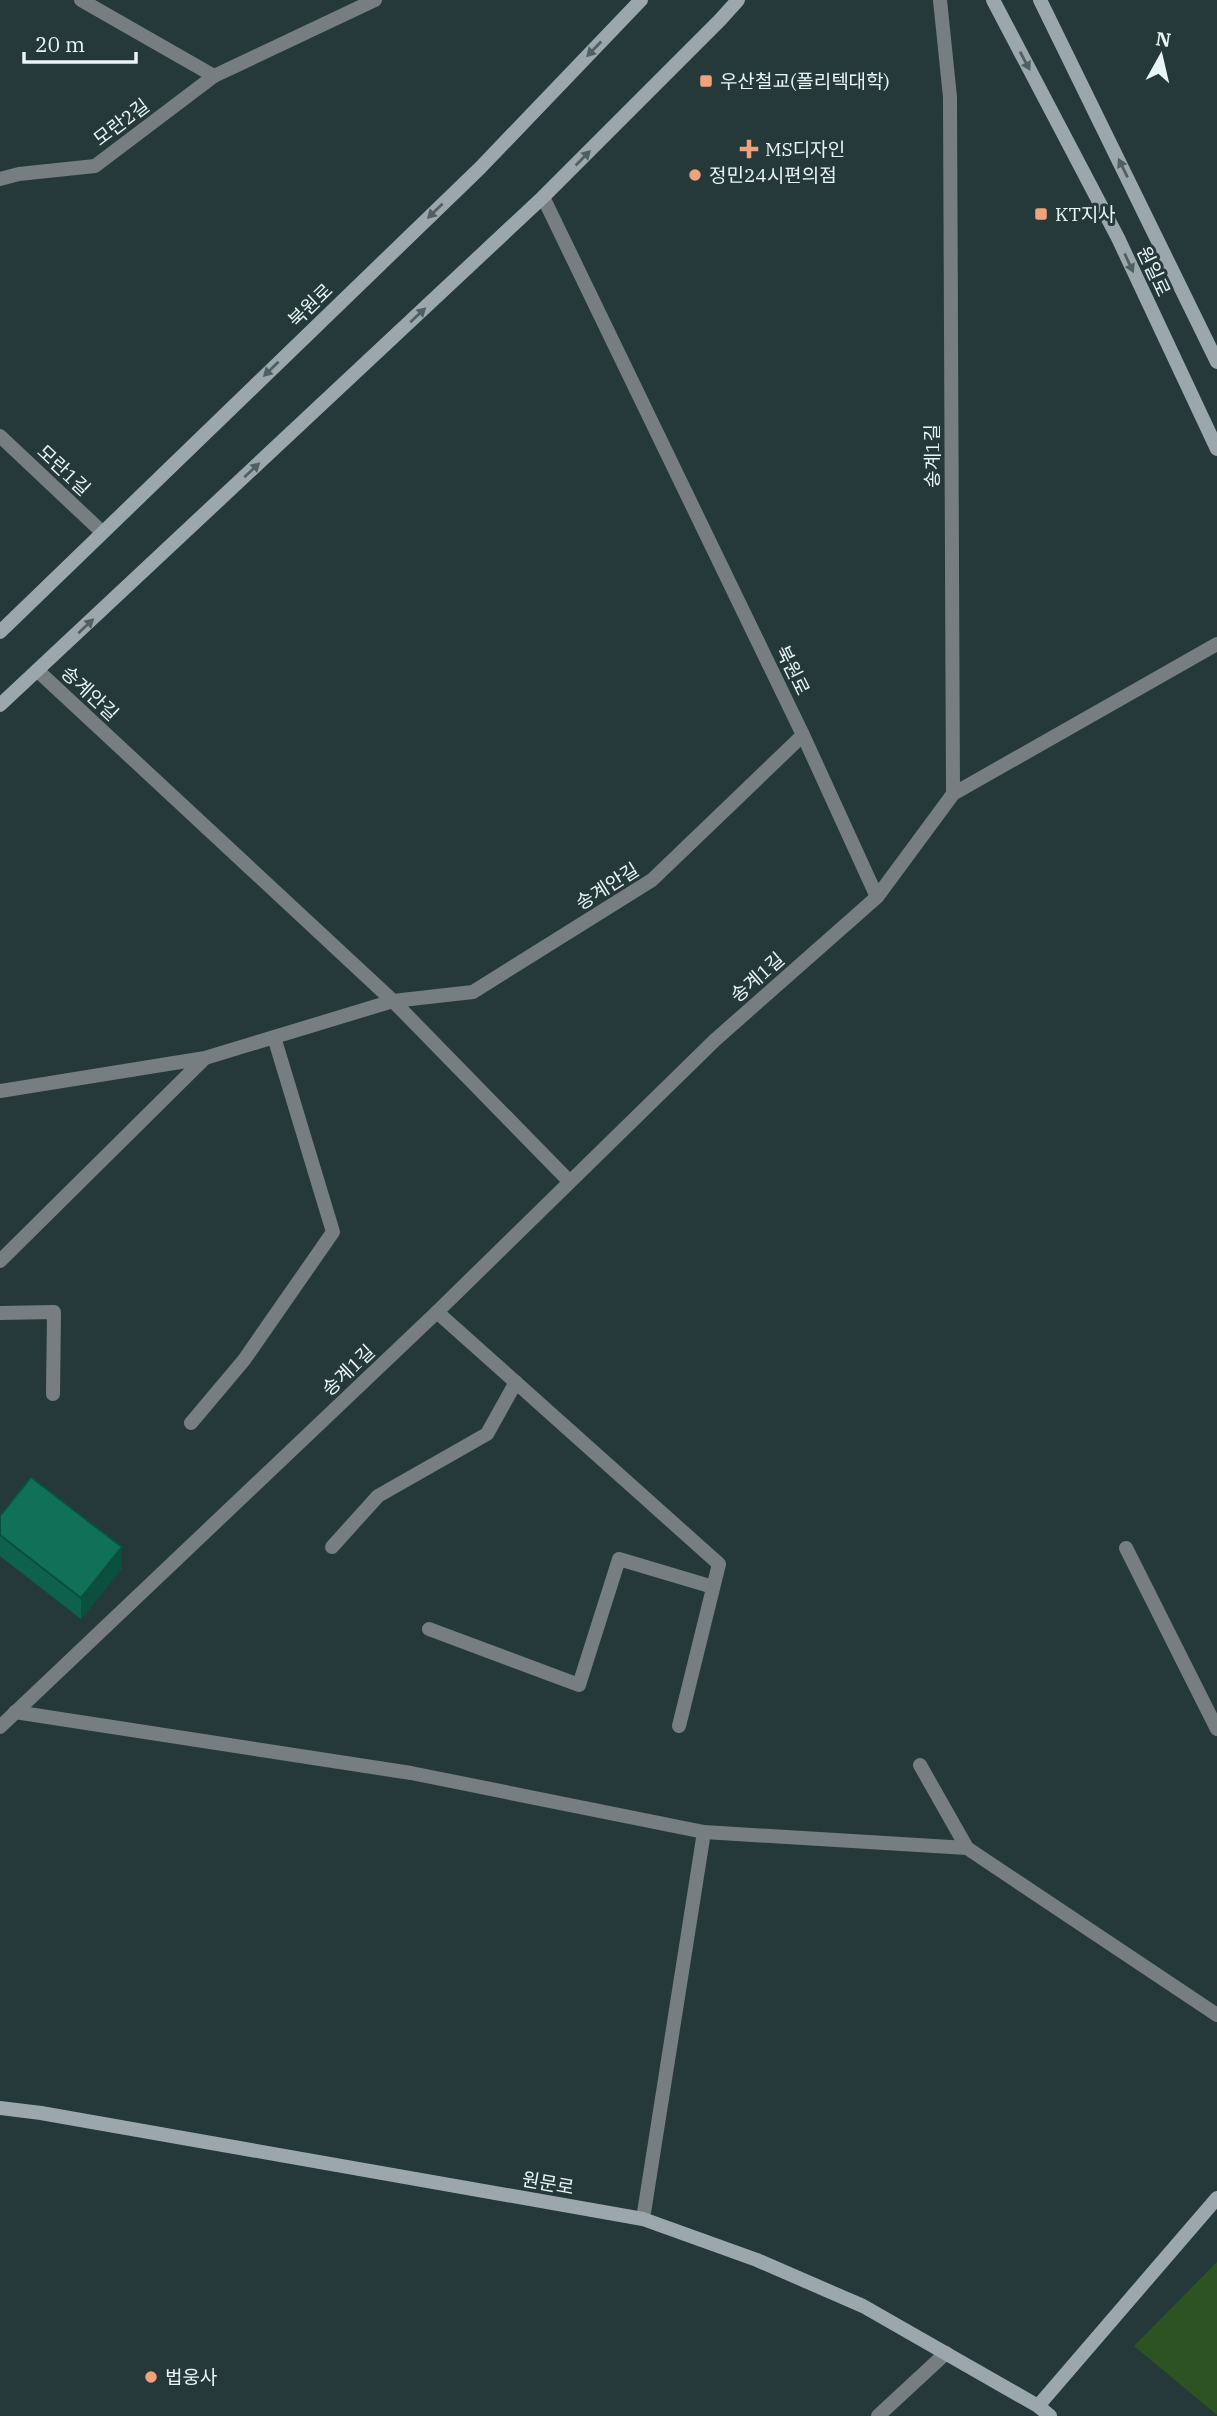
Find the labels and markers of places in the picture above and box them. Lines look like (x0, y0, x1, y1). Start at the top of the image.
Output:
place label: 우산철교(폴리텍대학) (720, 69, 890, 93)
marker: 우산철교(폴리텍대학) (698, 73, 714, 89)
place label: MS디자인 (765, 137, 845, 161)
marker: MS디자인 (739, 139, 759, 159)
place label: 정민24시편의점 (709, 163, 837, 187)
marker: 정민24시편의점 (687, 167, 703, 183)
place label: KT지사 (1055, 202, 1116, 226)
marker: KT지사 (1033, 206, 1049, 222)
place label: 법웅사 (165, 2365, 217, 2389)
marker: 법웅사 (143, 2369, 159, 2385)

